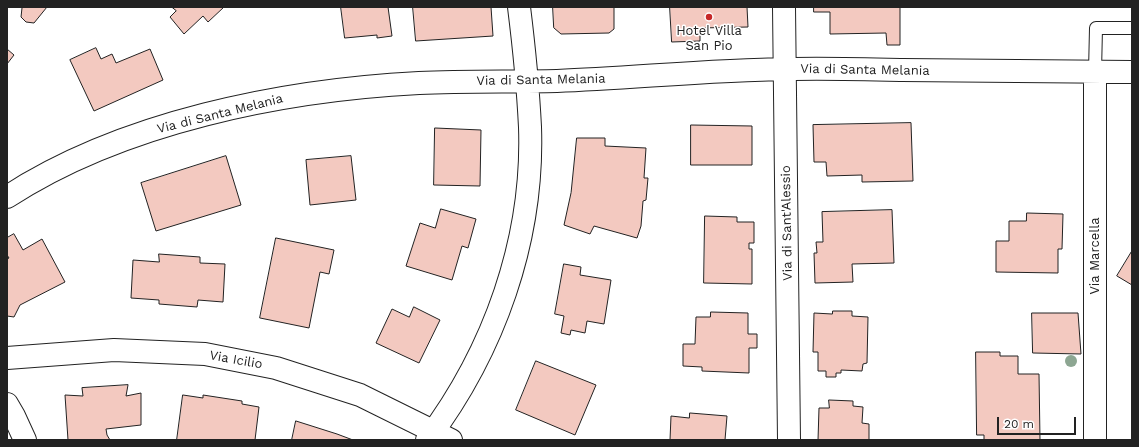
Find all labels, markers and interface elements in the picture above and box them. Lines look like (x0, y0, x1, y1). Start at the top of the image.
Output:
marker: Hotel Villa San Pio (704, 12, 714, 22)
place label: Hotel Villa San Pio (676, 23, 742, 54)
street label: Via di Santa Melania (800, 61, 930, 79)
street label: Via di Santa Melania (476, 71, 606, 89)
street label: Via di Santa Melania (155, 91, 285, 137)
street label: Via di Sant'Alessio (778, 165, 796, 281)
street label: Via Marcella (1087, 217, 1103, 295)
street label: Via Icilio (208, 348, 264, 372)
scale bar (999, 409, 1078, 435)
text: 20 m (1004, 417, 1034, 431)

